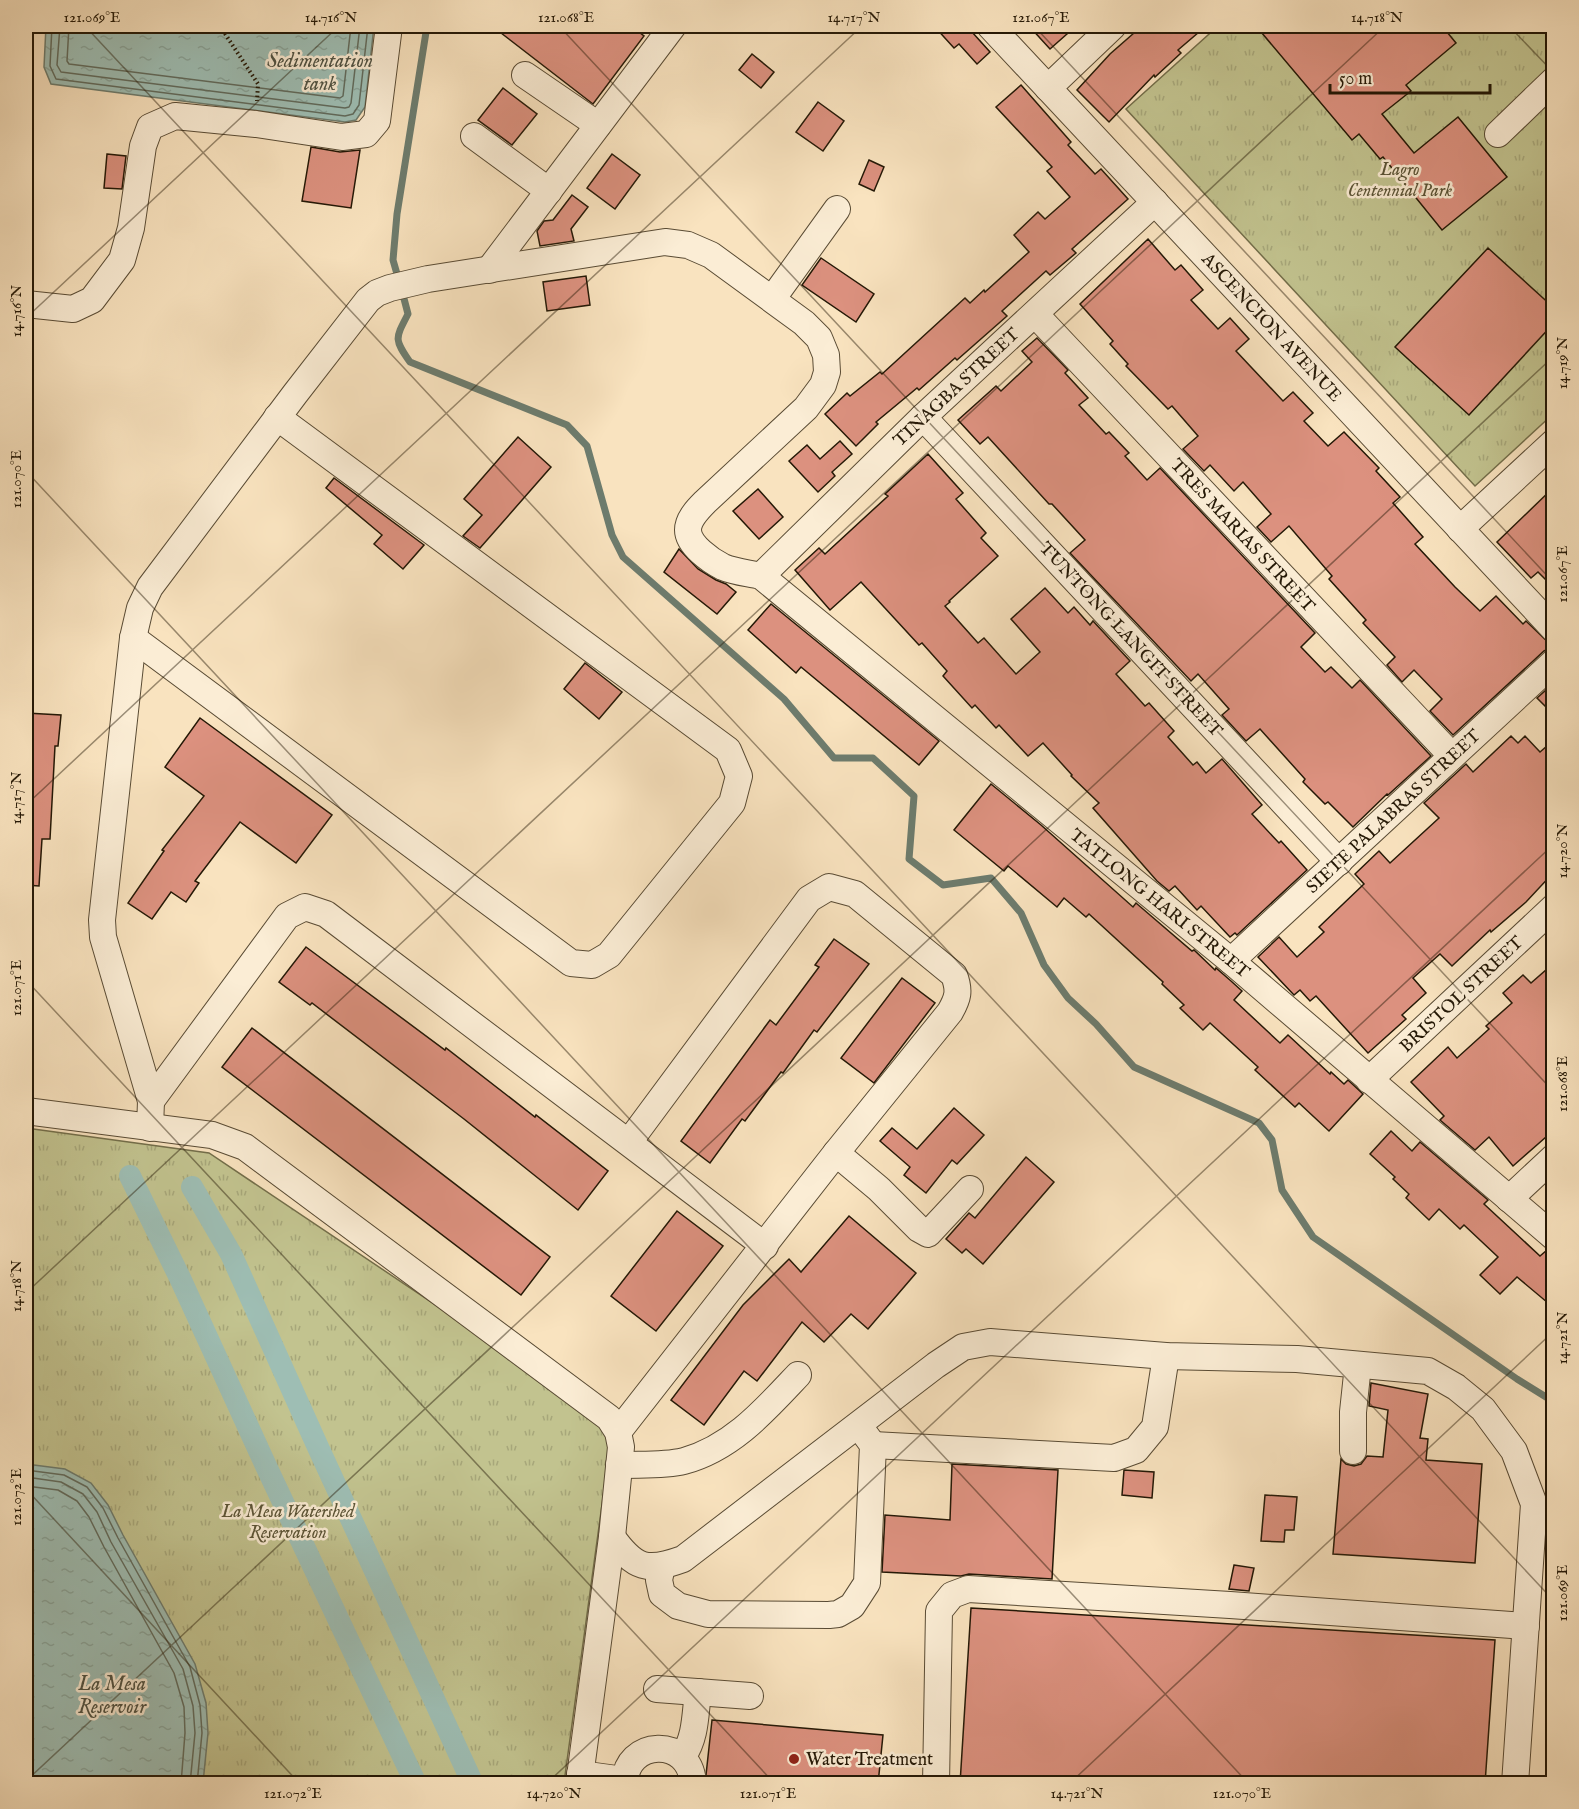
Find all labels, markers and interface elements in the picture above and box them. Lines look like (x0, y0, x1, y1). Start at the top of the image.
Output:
text: 121.069°E (64, 8, 120, 27)
text: 14.716°N (305, 8, 357, 27)
text: 121.068°E (538, 8, 594, 27)
text: 14.717°N (827, 8, 881, 27)
text: 121.067°E (1012, 8, 1070, 27)
text: 14.718°N (1351, 8, 1403, 27)
water label: Sedimentation tank (267, 49, 373, 97)
scale bar (1330, 57, 1490, 95)
text: 50 m (1339, 68, 1372, 91)
park label: Lagro Centennial Park (1348, 159, 1452, 203)
street label: ASCENCION AVENUE (1195, 248, 1346, 407)
text: 14.716°N (7, 285, 26, 337)
street label: TINAGBA STREET (889, 324, 1025, 452)
text: 14.719°N (1553, 337, 1572, 389)
text: 121.070°E (7, 450, 26, 508)
street label: TRES MARIAS STREET (1165, 454, 1319, 618)
street label: TUNTONG LANGIT STREET (1033, 538, 1227, 742)
text: 121.067°E (1553, 545, 1572, 603)
street label: SIETE PALABRAS STREET (1302, 725, 1486, 899)
text: 14.717°N (7, 771, 26, 825)
street label: TATLONG HARI STREET (1064, 824, 1254, 984)
text: 14.720°N (1553, 824, 1572, 878)
street label: BRISTOL STREET (1395, 932, 1529, 1058)
text: 121.071°E (7, 960, 26, 1016)
text: 121.068°E (1553, 1056, 1572, 1112)
text: 14.718°N (7, 1260, 26, 1312)
text: 14.721°N (1553, 1311, 1572, 1365)
text: 121.072°E (7, 1468, 26, 1526)
park label: La Mesa Watershed Reservation (221, 1501, 356, 1545)
text: 121.069°E (1553, 1565, 1572, 1621)
water label: La Mesa Reservoir (77, 1672, 147, 1720)
place label: Water Treatment (806, 1749, 933, 1772)
marker: Water Treatment (787, 1752, 801, 1766)
text: 121.072°E (264, 1784, 322, 1803)
text: 14.720°N (527, 1784, 581, 1803)
text: 121.071°E (740, 1784, 796, 1803)
text: 14.721°N (1050, 1784, 1104, 1803)
text: 121.070°E (1213, 1784, 1271, 1803)

